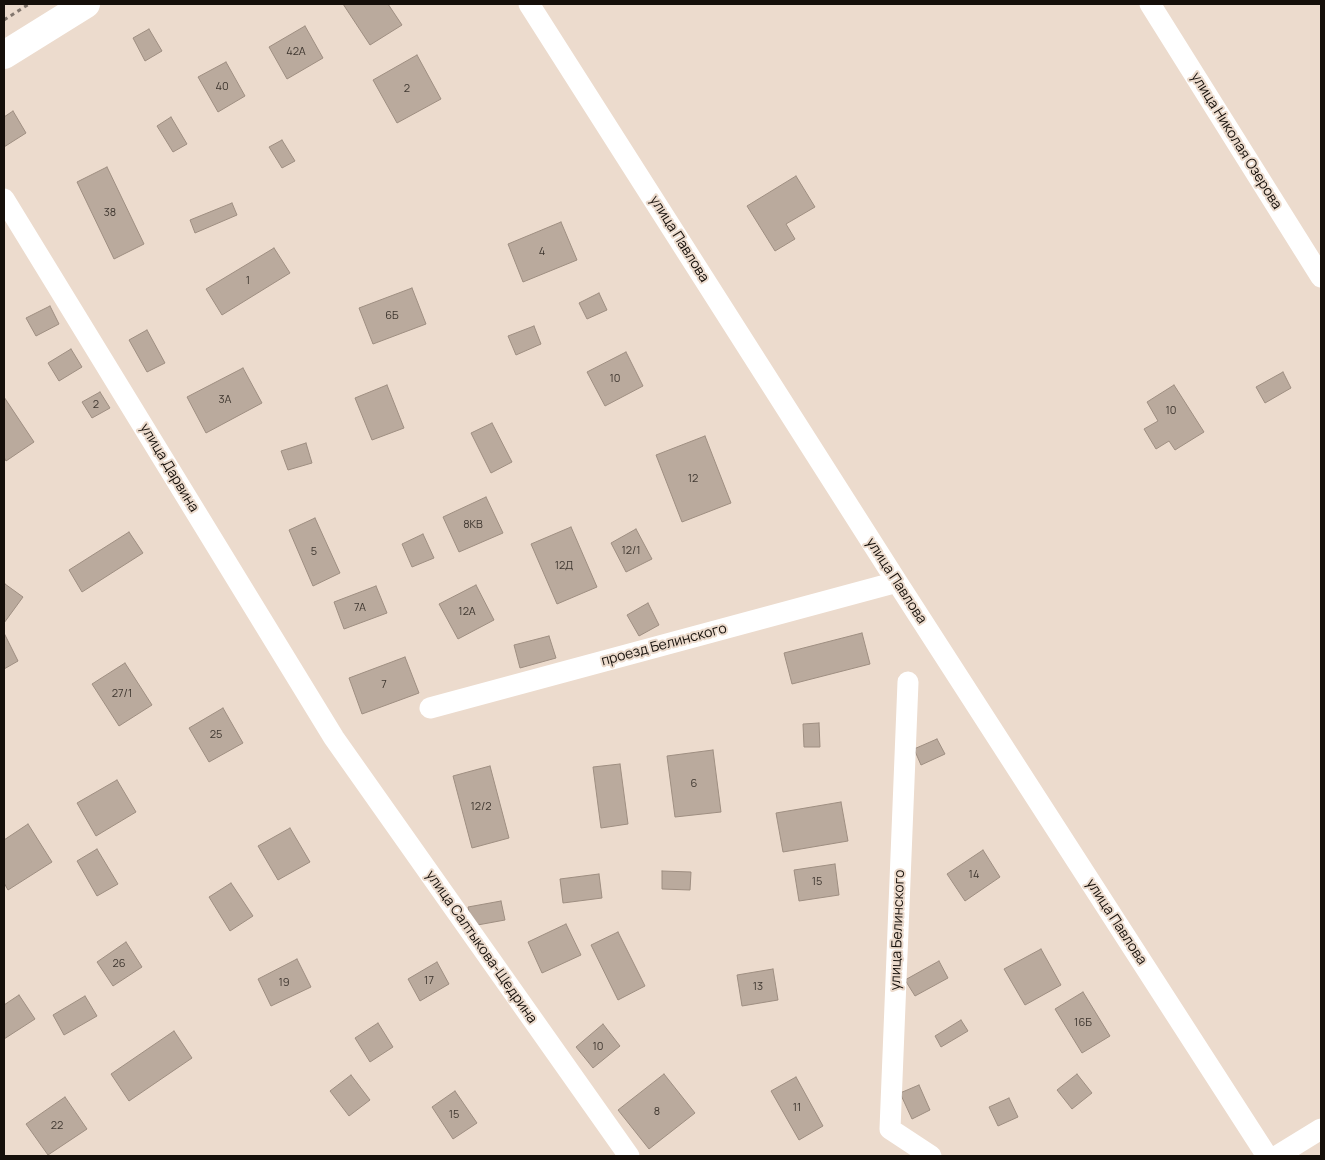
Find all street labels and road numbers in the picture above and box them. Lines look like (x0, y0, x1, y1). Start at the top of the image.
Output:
street label: улица Николая Озерова (1187, 69, 1285, 213)
street label: улица Павлова (646, 193, 712, 285)
street label: улица Дарвина (136, 421, 202, 515)
street label: улица Павлова (862, 535, 930, 627)
street label: проезд Белинского (599, 620, 729, 670)
street label: улица Салтыкова-Щедрина (422, 867, 540, 1027)
street label: улица Белинского (887, 869, 909, 991)
street label: улица Павлова (1082, 876, 1150, 968)

